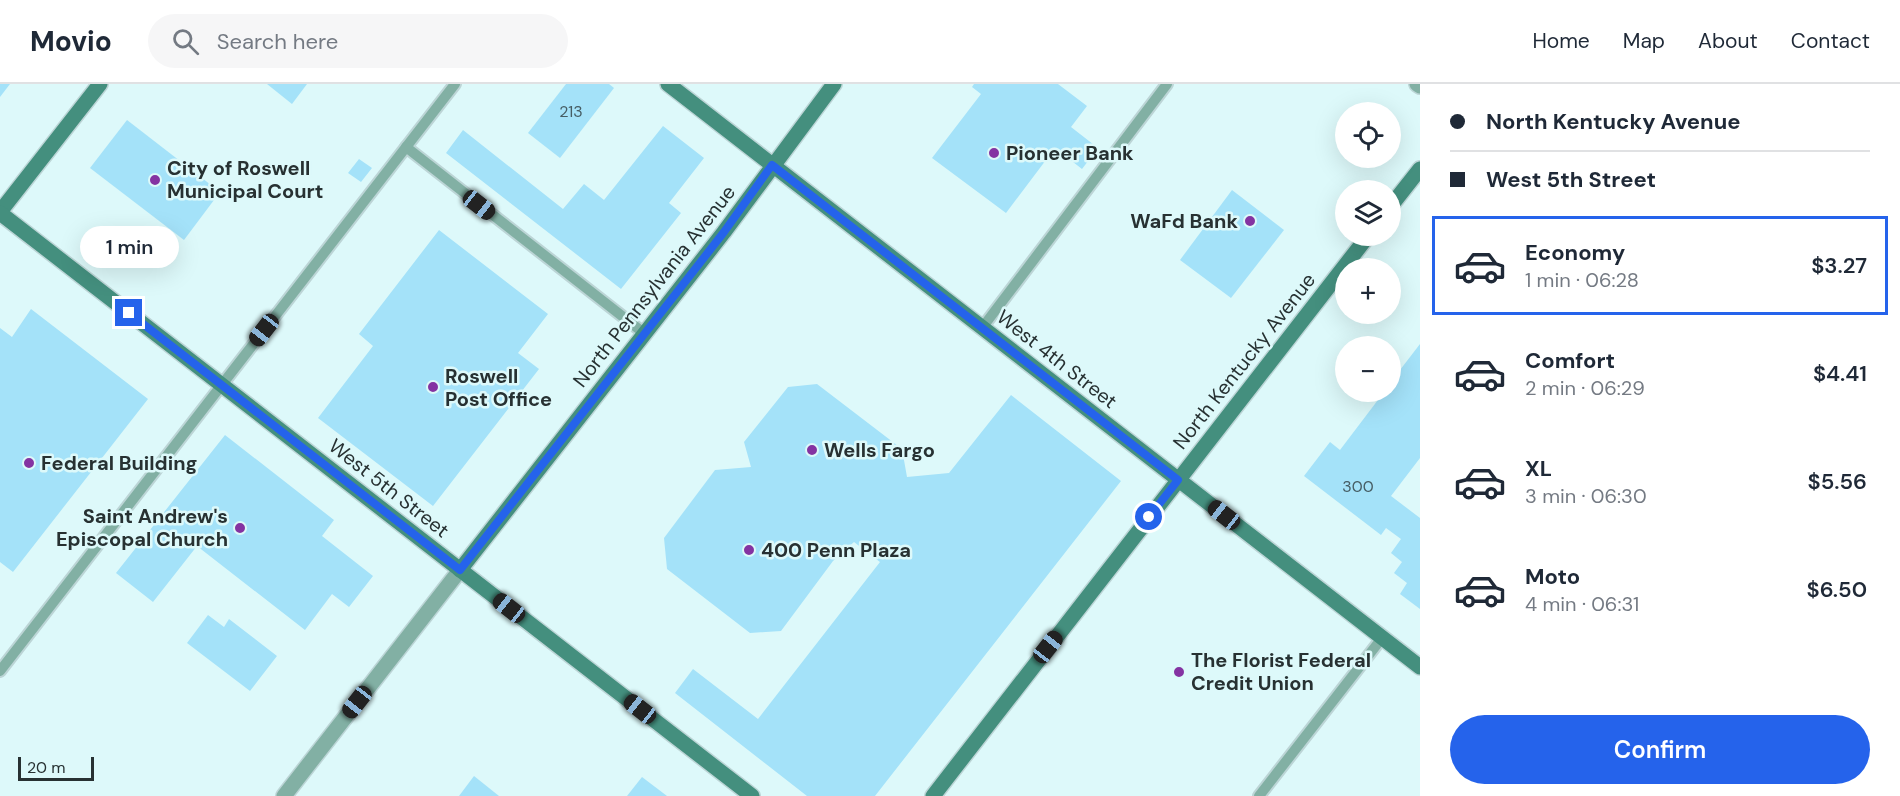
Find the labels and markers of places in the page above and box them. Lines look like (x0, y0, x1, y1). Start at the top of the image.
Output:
place label: Pioneer Bank (1006, 140, 1134, 166)
marker: Pioneer Bank (987, 146, 1001, 160)
place label: City of Roswell Municipal Court (167, 155, 323, 204)
marker: City of Roswell Municipal Court (148, 173, 162, 187)
place label: WaFd Bank (1130, 208, 1238, 234)
marker: WaFd Bank (1243, 214, 1257, 228)
place label: Roswell Post Office (445, 363, 552, 412)
marker: Roswell Post Office (426, 380, 440, 394)
place label: Wells Fargo (824, 437, 935, 463)
marker: Wells Fargo (805, 443, 819, 457)
place label: Federal Building (41, 450, 198, 476)
marker: Federal Building (22, 456, 36, 470)
place label: Saint Andrew's Episcopal Church (56, 503, 228, 552)
marker: Saint Andrew's Episcopal Church (233, 521, 247, 535)
place label: 400 Penn Plaza (761, 537, 911, 563)
marker: 400 Penn Plaza (742, 543, 756, 557)
place label: The Florist Federal Credit Union (1191, 647, 1371, 696)
marker: The Florist Federal Credit Union (1172, 665, 1186, 679)

